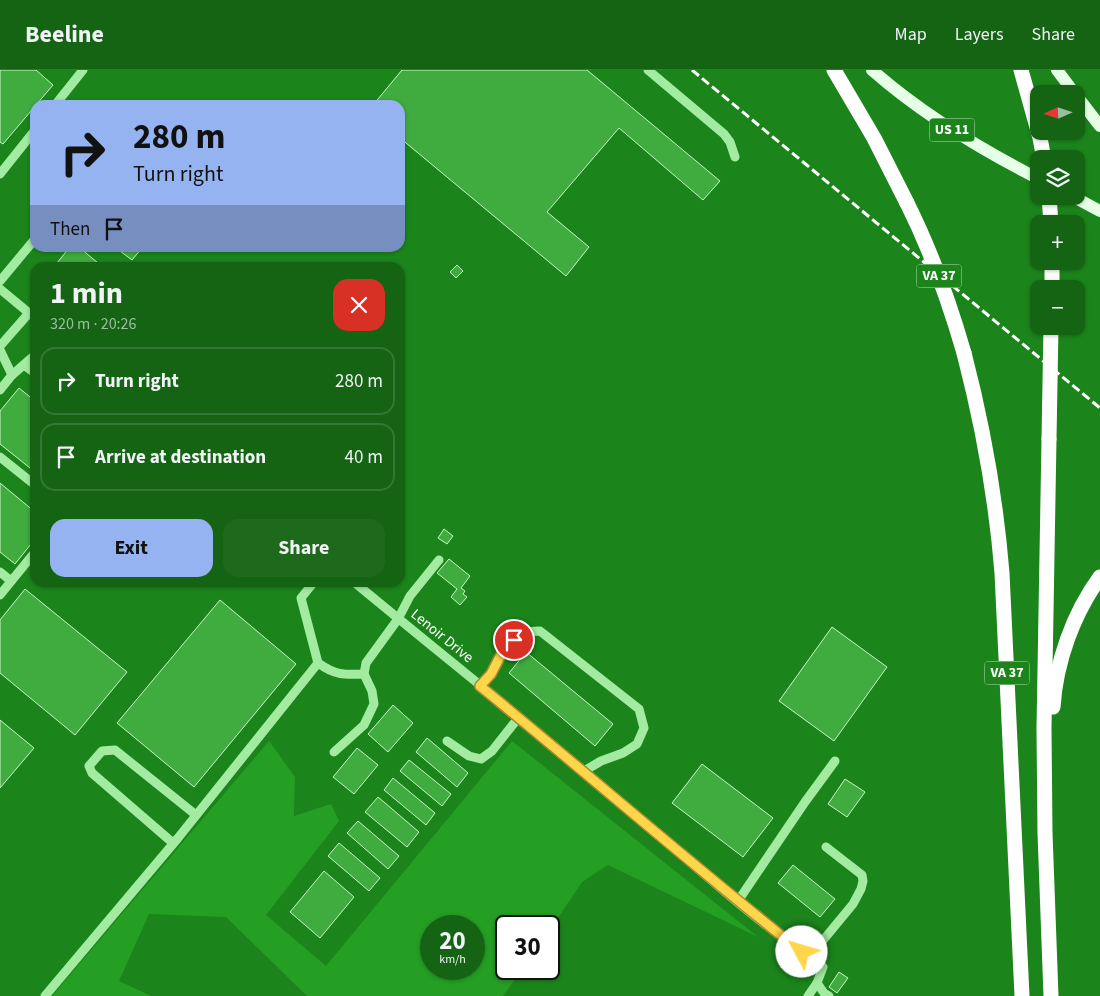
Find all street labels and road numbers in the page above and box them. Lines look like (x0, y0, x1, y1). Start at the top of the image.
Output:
road number: US 11 (930, 118, 974, 142)
road number: VA 37 (916, 265, 962, 288)
street label: Lenoir Drive (406, 604, 478, 668)
road number: VA 37 (984, 662, 1030, 684)

